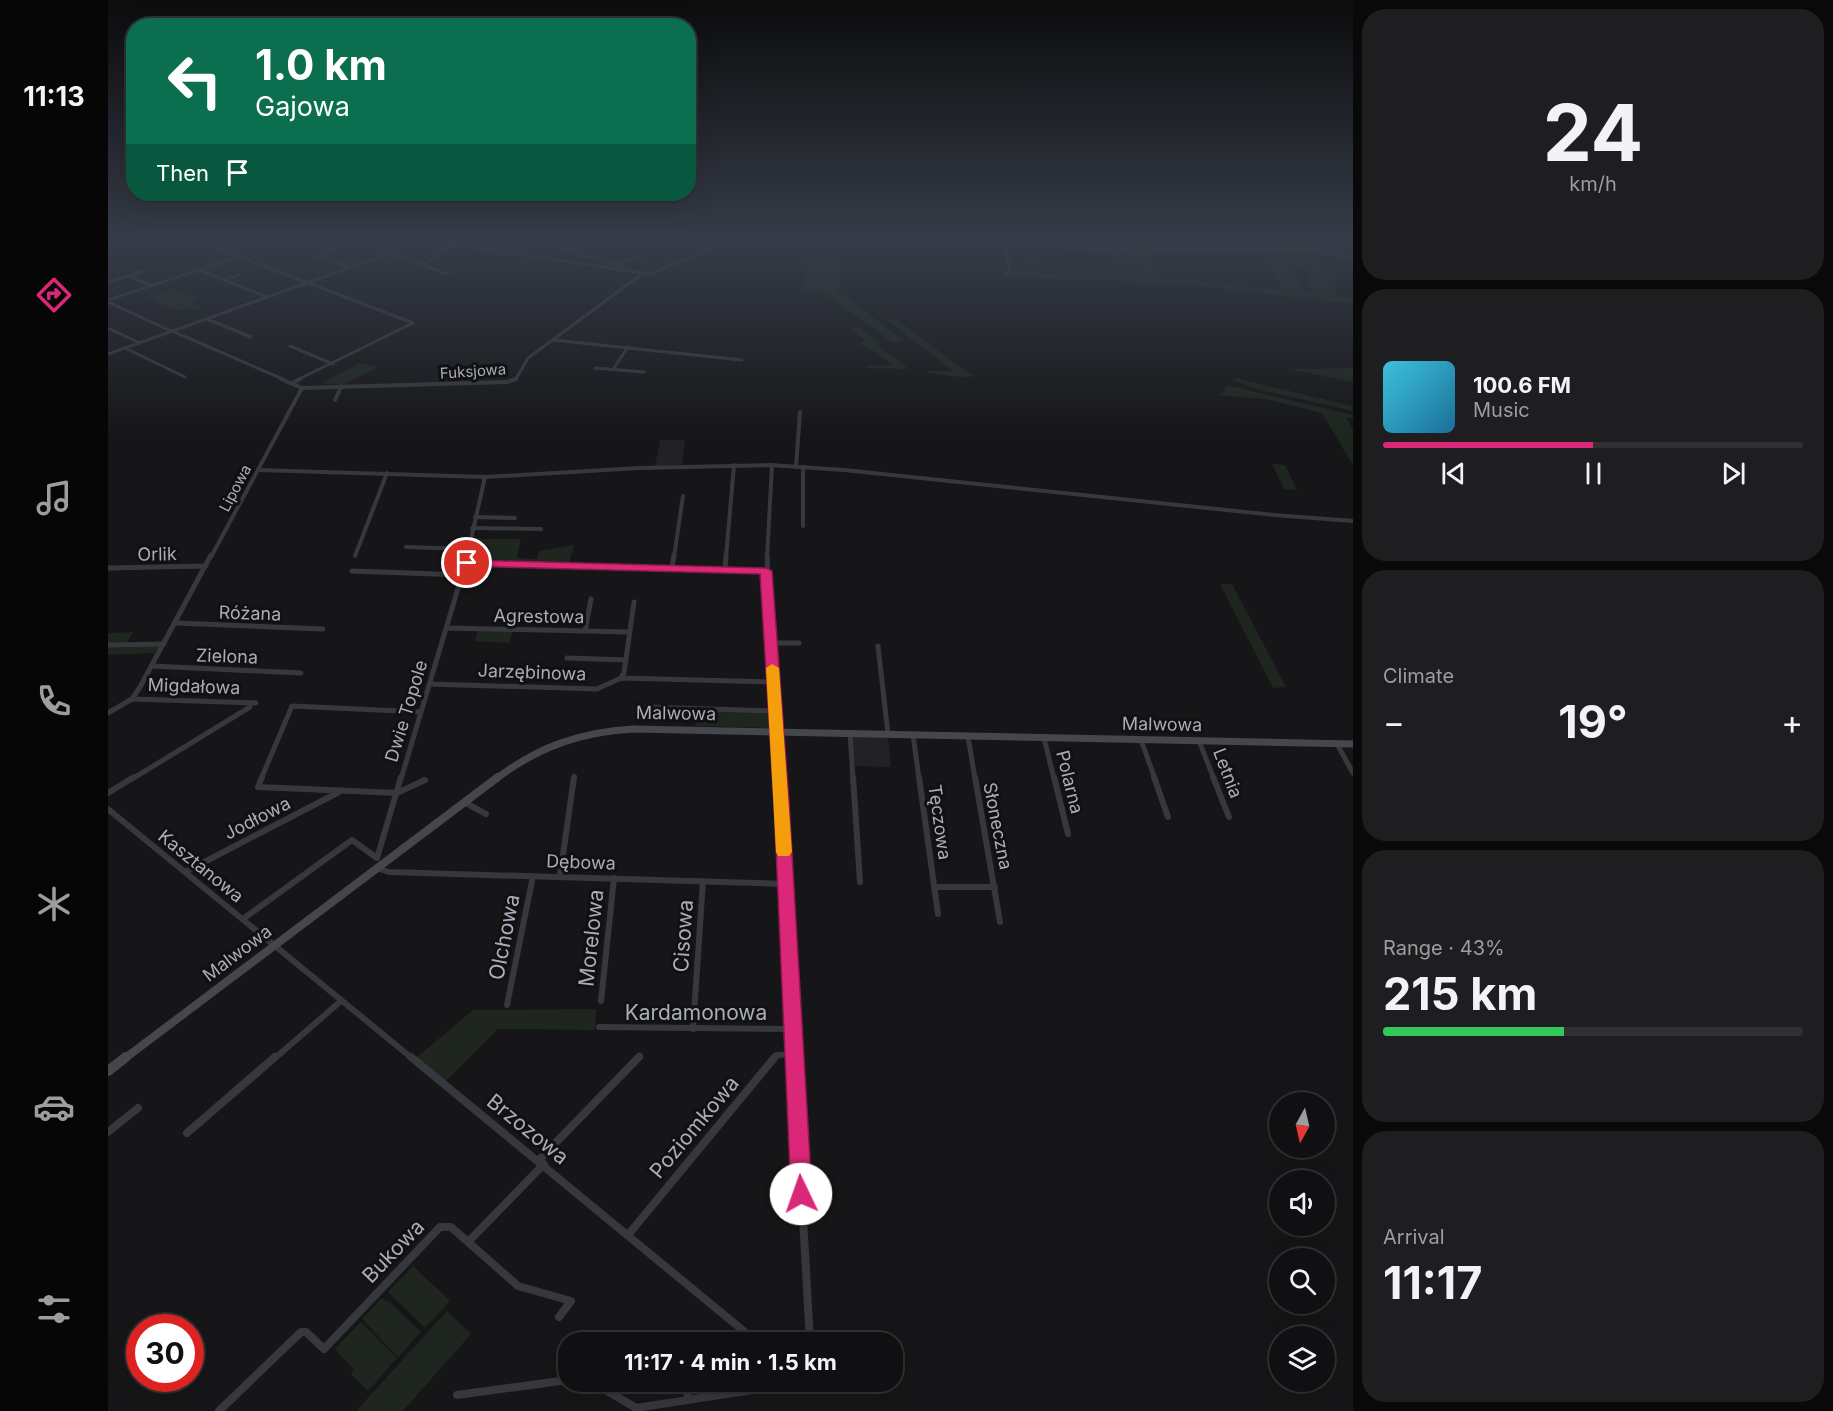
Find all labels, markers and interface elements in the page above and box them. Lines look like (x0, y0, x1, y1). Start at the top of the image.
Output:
text: 1.0 km (255, 39, 387, 90)
icon: left (156, 42, 234, 120)
text: 11:13 (23, 80, 85, 113)
text: 24 (1543, 85, 1643, 180)
text: Gajowa (255, 90, 350, 123)
icon: arrive (221, 156, 254, 189)
text: Then (156, 160, 209, 186)
text: km/h (1569, 172, 1617, 196)
icon: directions (33, 274, 75, 316)
street label: Fuksjowa (439, 359, 507, 383)
text: 100.6 FM (1473, 372, 1571, 398)
text: Music (1473, 398, 1530, 422)
icon: previous (1437, 457, 1470, 490)
icon: pause (1577, 457, 1610, 490)
icon: next (1717, 457, 1750, 490)
street label: Lipowa (215, 461, 255, 515)
icon: music (33, 477, 75, 519)
pin (441, 537, 492, 588)
street label: Orlik (137, 543, 177, 565)
icon: arrive (450, 546, 483, 579)
street label: Różana (218, 601, 282, 625)
street label: Agrestowa (493, 605, 585, 627)
street label: Zielona (196, 644, 258, 668)
street label: Dwie Topole (381, 658, 431, 764)
street label: Jarzębinowa (477, 660, 587, 684)
text: Climate (1383, 664, 1454, 688)
street label: Migdałowa (147, 674, 241, 698)
icon: phone (33, 680, 75, 722)
text: 19° (1558, 694, 1628, 749)
street label: Malwowa (636, 702, 716, 724)
text: − (1383, 702, 1405, 742)
text: + (1781, 702, 1803, 742)
street label: Malwowa (1122, 713, 1202, 735)
street label: Letnia (1209, 745, 1247, 801)
street label: Polarna (1052, 748, 1088, 816)
street label: Słoneczna (979, 781, 1017, 871)
street label: Tęczowa (924, 783, 956, 861)
street label: Jodłowa (220, 792, 294, 844)
street label: Kasztanowa (154, 825, 248, 907)
street label: Dębowa (546, 850, 616, 874)
icon: climate (33, 883, 75, 925)
street label: Morelowa (573, 888, 609, 988)
street label: Olchowa (483, 892, 525, 982)
street label: Cisowa (668, 899, 698, 973)
street label: Malwowa (199, 920, 275, 986)
text: Range · 43% (1383, 936, 1505, 960)
text: 215 km (1383, 966, 1537, 1021)
street label: Kardamonowa (625, 1000, 767, 1025)
street label: Poziomkowa (644, 1071, 744, 1183)
icon: car (33, 1086, 75, 1128)
street label: Brzozowa (482, 1089, 574, 1169)
north arrow (1269, 1092, 1335, 1158)
map controls (1269, 1092, 1335, 1392)
position arrow (769, 1162, 833, 1226)
button: sound (1269, 1170, 1335, 1236)
street label: Bukowa (357, 1214, 429, 1288)
text: Arrival (1383, 1225, 1445, 1249)
button: search (1269, 1248, 1335, 1314)
text: 11:17 (1383, 1255, 1482, 1310)
icon: filters (33, 1288, 75, 1330)
speed limit sign: 30 (126, 1314, 204, 1392)
button: layers (1269, 1326, 1335, 1392)
text: 11:17 · 4 min · 1.5 km (624, 1349, 837, 1375)

